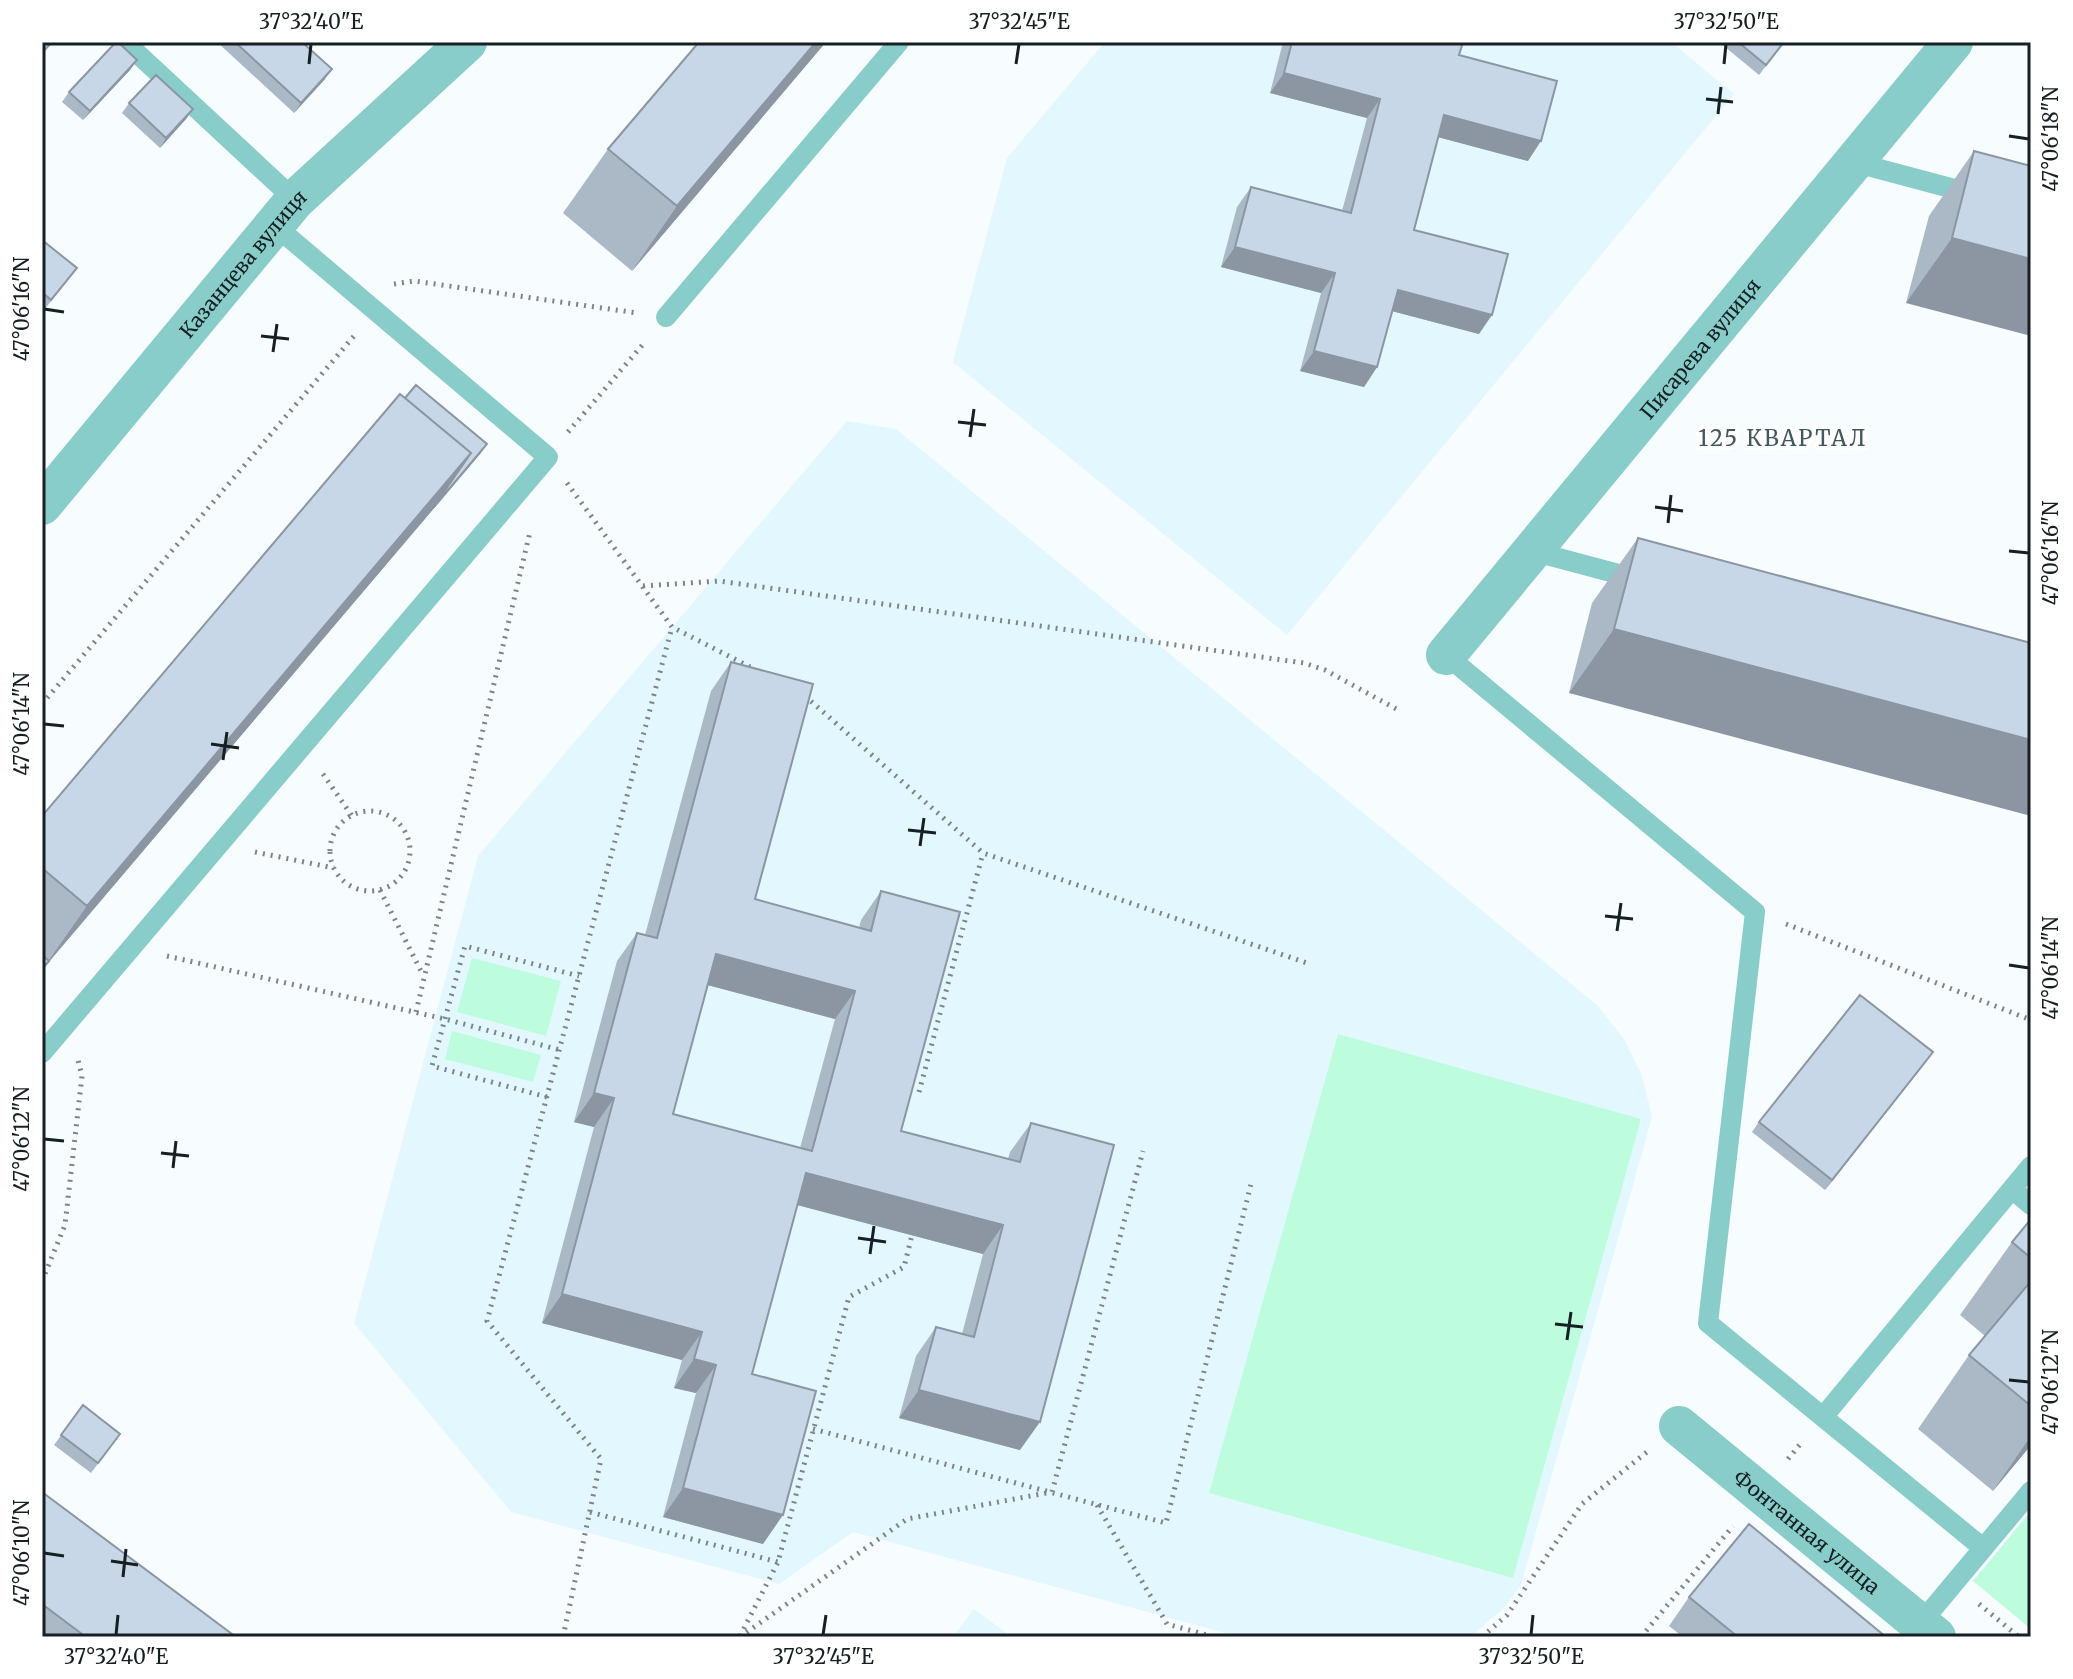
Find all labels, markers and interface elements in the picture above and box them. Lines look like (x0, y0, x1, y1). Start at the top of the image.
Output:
text: 37°32'40"E (259, 9, 363, 34)
text: 37°32'45"E (968, 9, 1070, 34)
text: 37°32'50"E (1673, 9, 1779, 34)
text: 47°06'18"N (2038, 86, 2063, 192)
street label: Казанцева вулиця (174, 184, 311, 343)
text: 47°06'16"N (9, 256, 34, 361)
street label: Писарева вулиця (1634, 273, 1765, 424)
district label: 125 КВАРТАЛ (1698, 424, 1868, 452)
text: 47°06'16"N (2038, 500, 2063, 605)
text: 47°06'14"N (9, 672, 34, 776)
text: 47°06'14"N (2038, 916, 2063, 1020)
text: 47°06'12"N (9, 1086, 34, 1192)
text: 47°06'12"N (2038, 1329, 2063, 1435)
street label: Фонтанная улица (1729, 1464, 1886, 1599)
text: 47°06'10"N (9, 1499, 34, 1606)
text: 37°32'40"E (64, 1644, 168, 1669)
text: 37°32'45"E (772, 1644, 874, 1669)
text: 37°32'50"E (1478, 1644, 1584, 1669)

